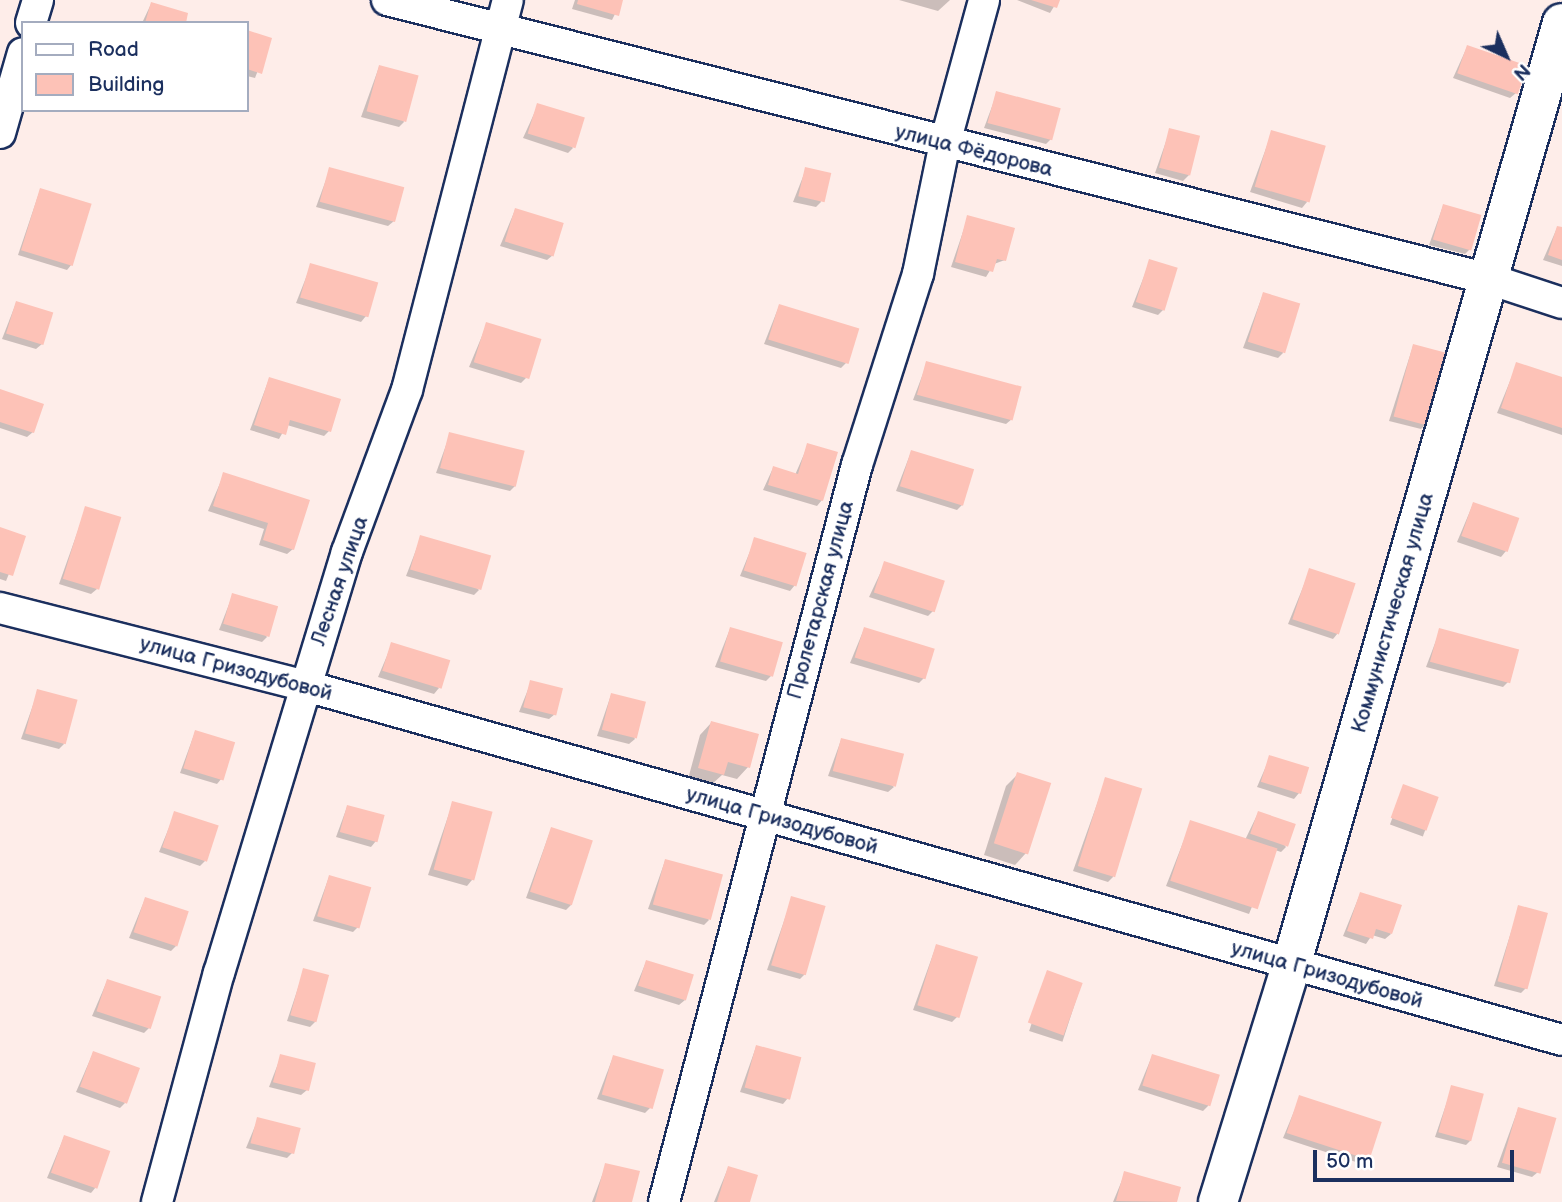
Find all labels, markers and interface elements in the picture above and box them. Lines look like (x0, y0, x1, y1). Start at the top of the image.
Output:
legend (21, 21, 248, 112)
north arrow (1471, 21, 1541, 91)
text: Road (88, 37, 139, 62)
text: N (1508, 58, 1534, 85)
text: Building (88, 72, 164, 97)
street label: улица Фёдорова (893, 119, 1055, 183)
street label: Коммунистическая улица (1347, 490, 1439, 736)
street label: Пролетарская улица (782, 498, 860, 702)
street label: Лесная улица (306, 513, 374, 649)
street label: улица Гризодубовой (137, 631, 335, 707)
street label: улица Гризодубовой (683, 782, 881, 860)
street label: улица Гризодубовой (1228, 936, 1426, 1014)
scale bar (1317, 1136, 1518, 1180)
text: 50 m (1326, 1149, 1373, 1174)

